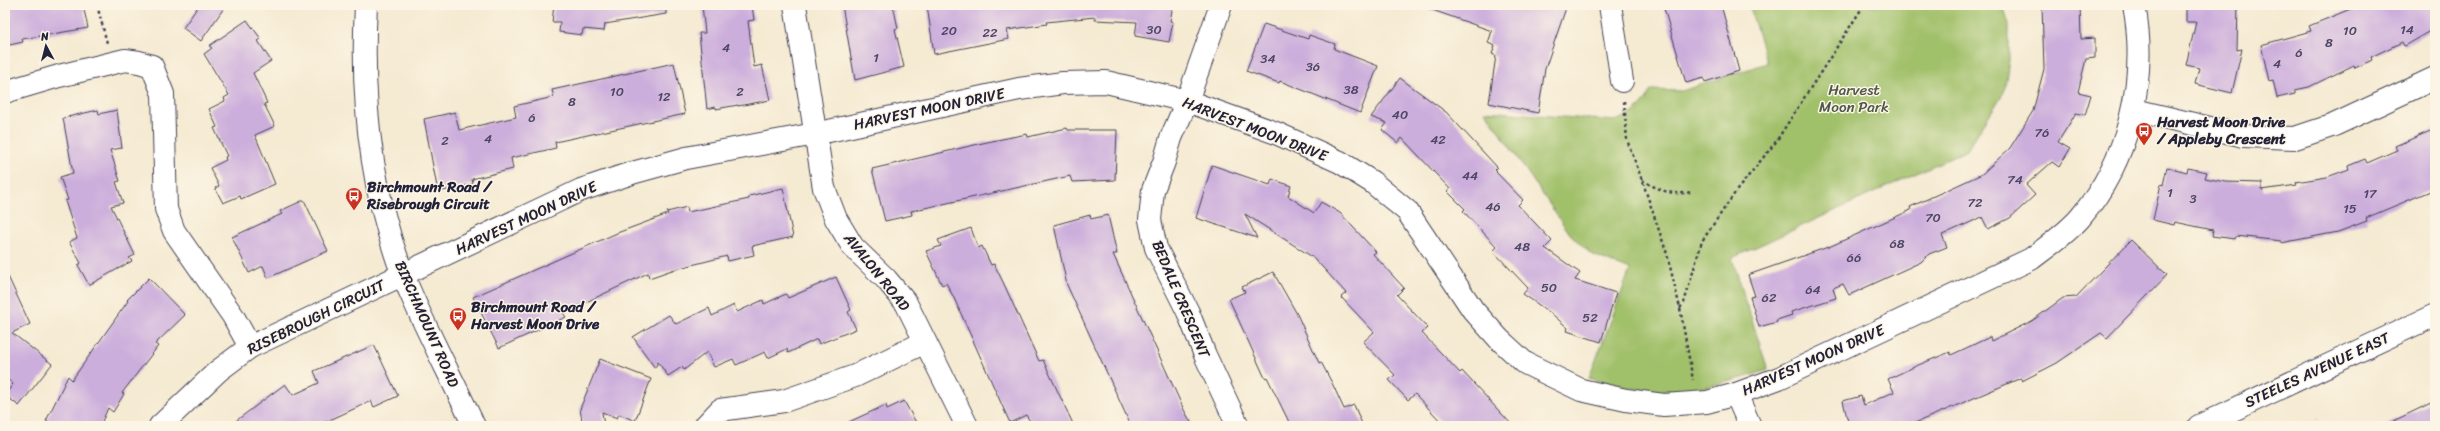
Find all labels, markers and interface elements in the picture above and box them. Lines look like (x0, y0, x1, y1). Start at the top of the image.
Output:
house number: 30 (1146, 18, 1162, 41)
house number: 14 (2400, 18, 2414, 41)
house number: 20 (941, 19, 957, 42)
house number: 10 (2343, 19, 2357, 42)
house number: 22 (982, 21, 998, 44)
north arrow (26, 26, 66, 66)
text: N (39, 27, 50, 47)
house number: 8 (2325, 31, 2333, 54)
house number: 4 (722, 36, 730, 59)
house number: 6 (2295, 41, 2303, 64)
house number: 1 (873, 46, 879, 69)
house number: 34 (1260, 47, 1276, 70)
house number: 4 (2273, 52, 2281, 75)
house number: 36 (1306, 55, 1320, 78)
park label: Harvest Moon Park (1819, 77, 1889, 120)
house number: 38 (1344, 78, 1359, 101)
house number: 10 (610, 80, 624, 103)
house number: 2 (736, 80, 744, 103)
street label: HARVEST MOON DRIVE (851, 80, 1009, 138)
house number: 12 (657, 85, 671, 108)
street label: HARVEST MOON DRIVE (1179, 89, 1333, 169)
house number: 8 (568, 90, 576, 113)
house number: 40 (1392, 103, 1408, 126)
house number: 6 (528, 106, 536, 129)
place label: Harvest Moon Drive / Appleby Crescent (2156, 109, 2286, 152)
house number: 76 (2035, 121, 2049, 144)
bus stop icon: Harvest Moon Drive / Appleby Crescent (2134, 121, 2154, 146)
house number: 4 (484, 127, 492, 150)
house number: 42 (1430, 128, 1446, 151)
house number: 2 (441, 129, 449, 152)
house number: 44 (1462, 164, 1478, 187)
house number: 74 (2007, 168, 2023, 191)
street label: HARVEST MOON DRIVE (451, 173, 603, 262)
place label: Birchmount Road / Risebrough Circuit (366, 174, 493, 217)
house number: 1 (2167, 181, 2173, 204)
house number: 17 (2363, 182, 2378, 205)
bus stop icon: Birchmount Road / Risebrough Circuit (344, 186, 364, 211)
house number: 3 (2189, 187, 2197, 210)
house number: 72 (1968, 191, 1983, 214)
house number: 46 (1485, 195, 1501, 218)
house number: 15 (2343, 197, 2357, 220)
house number: 70 (1925, 206, 1941, 229)
street label: AVALON ROAD (836, 226, 917, 317)
house number: 68 (1889, 232, 1905, 255)
house number: 48 (1514, 235, 1530, 258)
street label: BEDALE CRESCENT (1145, 236, 1218, 363)
house number: 66 (1847, 246, 1861, 269)
street label: BIRCHMOUNT ROAD (387, 256, 467, 392)
street label: RISEBROUGH CIRCUIT (242, 272, 391, 362)
house number: 50 (1541, 276, 1557, 299)
house number: 64 (1805, 278, 1821, 301)
house number: 62 (1762, 286, 1777, 309)
place label: Birchmount Road / Harvest Moon Drive (470, 294, 600, 337)
bus stop icon: Birchmount Road / Harvest Moon Drive (448, 306, 468, 331)
house number: 52 (1582, 306, 1598, 329)
street label: HARVEST MOON DRIVE (1737, 316, 1890, 403)
street label: STEELES AVENUE EAST (2240, 325, 2395, 415)

